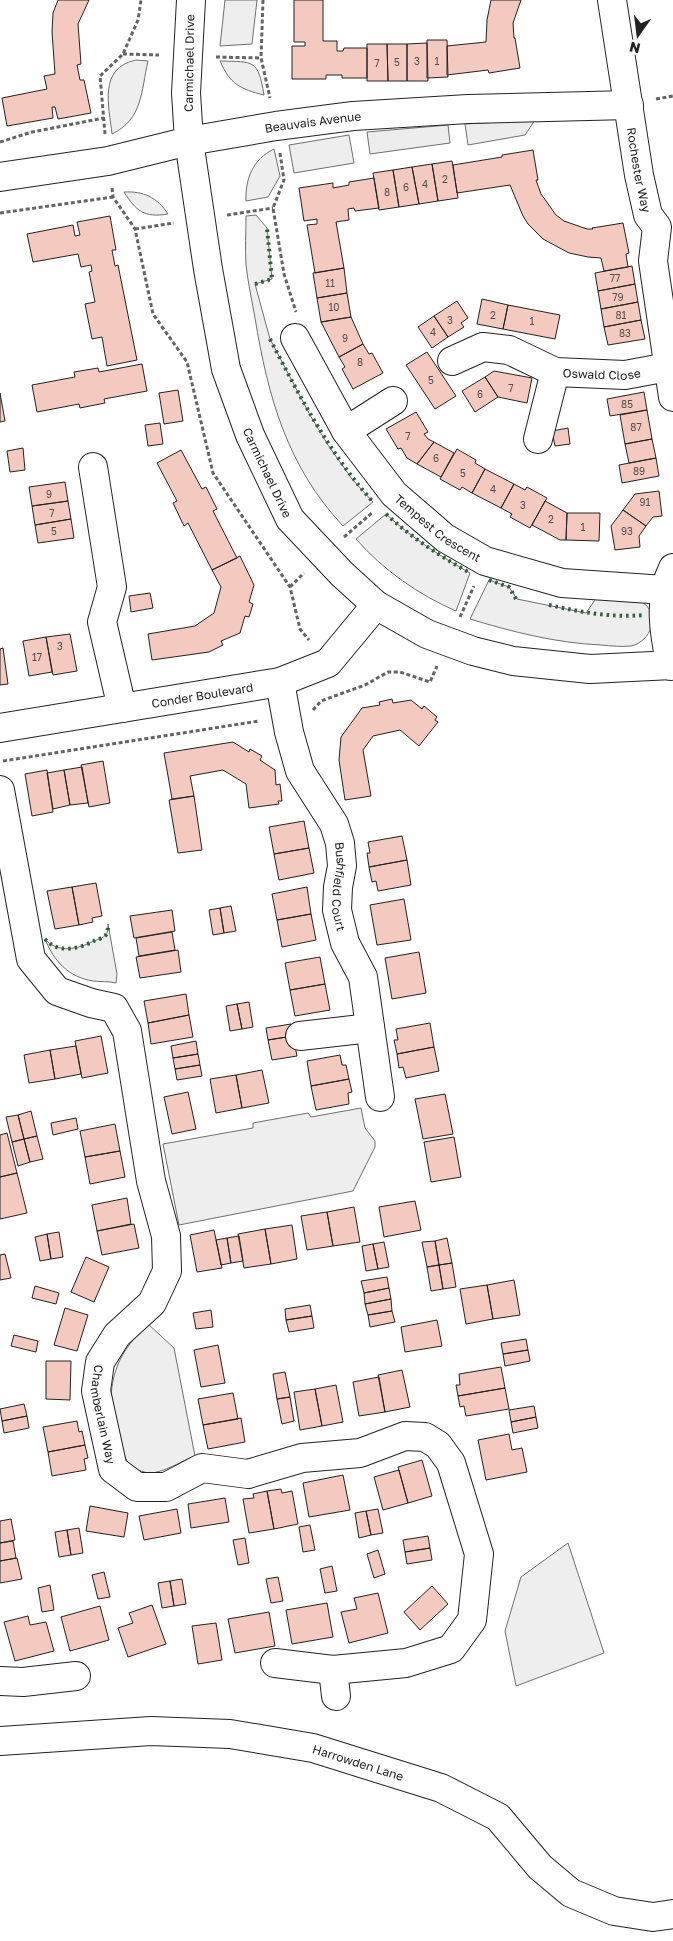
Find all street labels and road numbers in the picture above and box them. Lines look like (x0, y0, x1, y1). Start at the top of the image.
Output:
street label: Carmichael Drive (181, 14, 197, 112)
street label: Beauvais Avenue (263, 108, 362, 135)
street label: Rochester Way (624, 126, 655, 214)
street label: Oswald Close (562, 365, 642, 383)
street label: Carmichael Drive (240, 426, 296, 520)
street label: Tempest Crescent (392, 491, 484, 565)
street label: Conder Boulevard (150, 679, 254, 711)
street label: Bushfield Court (329, 841, 350, 933)
street label: Chamberlain Way (88, 1364, 119, 1466)
street label: Harrowden Lane (311, 1741, 406, 1783)

